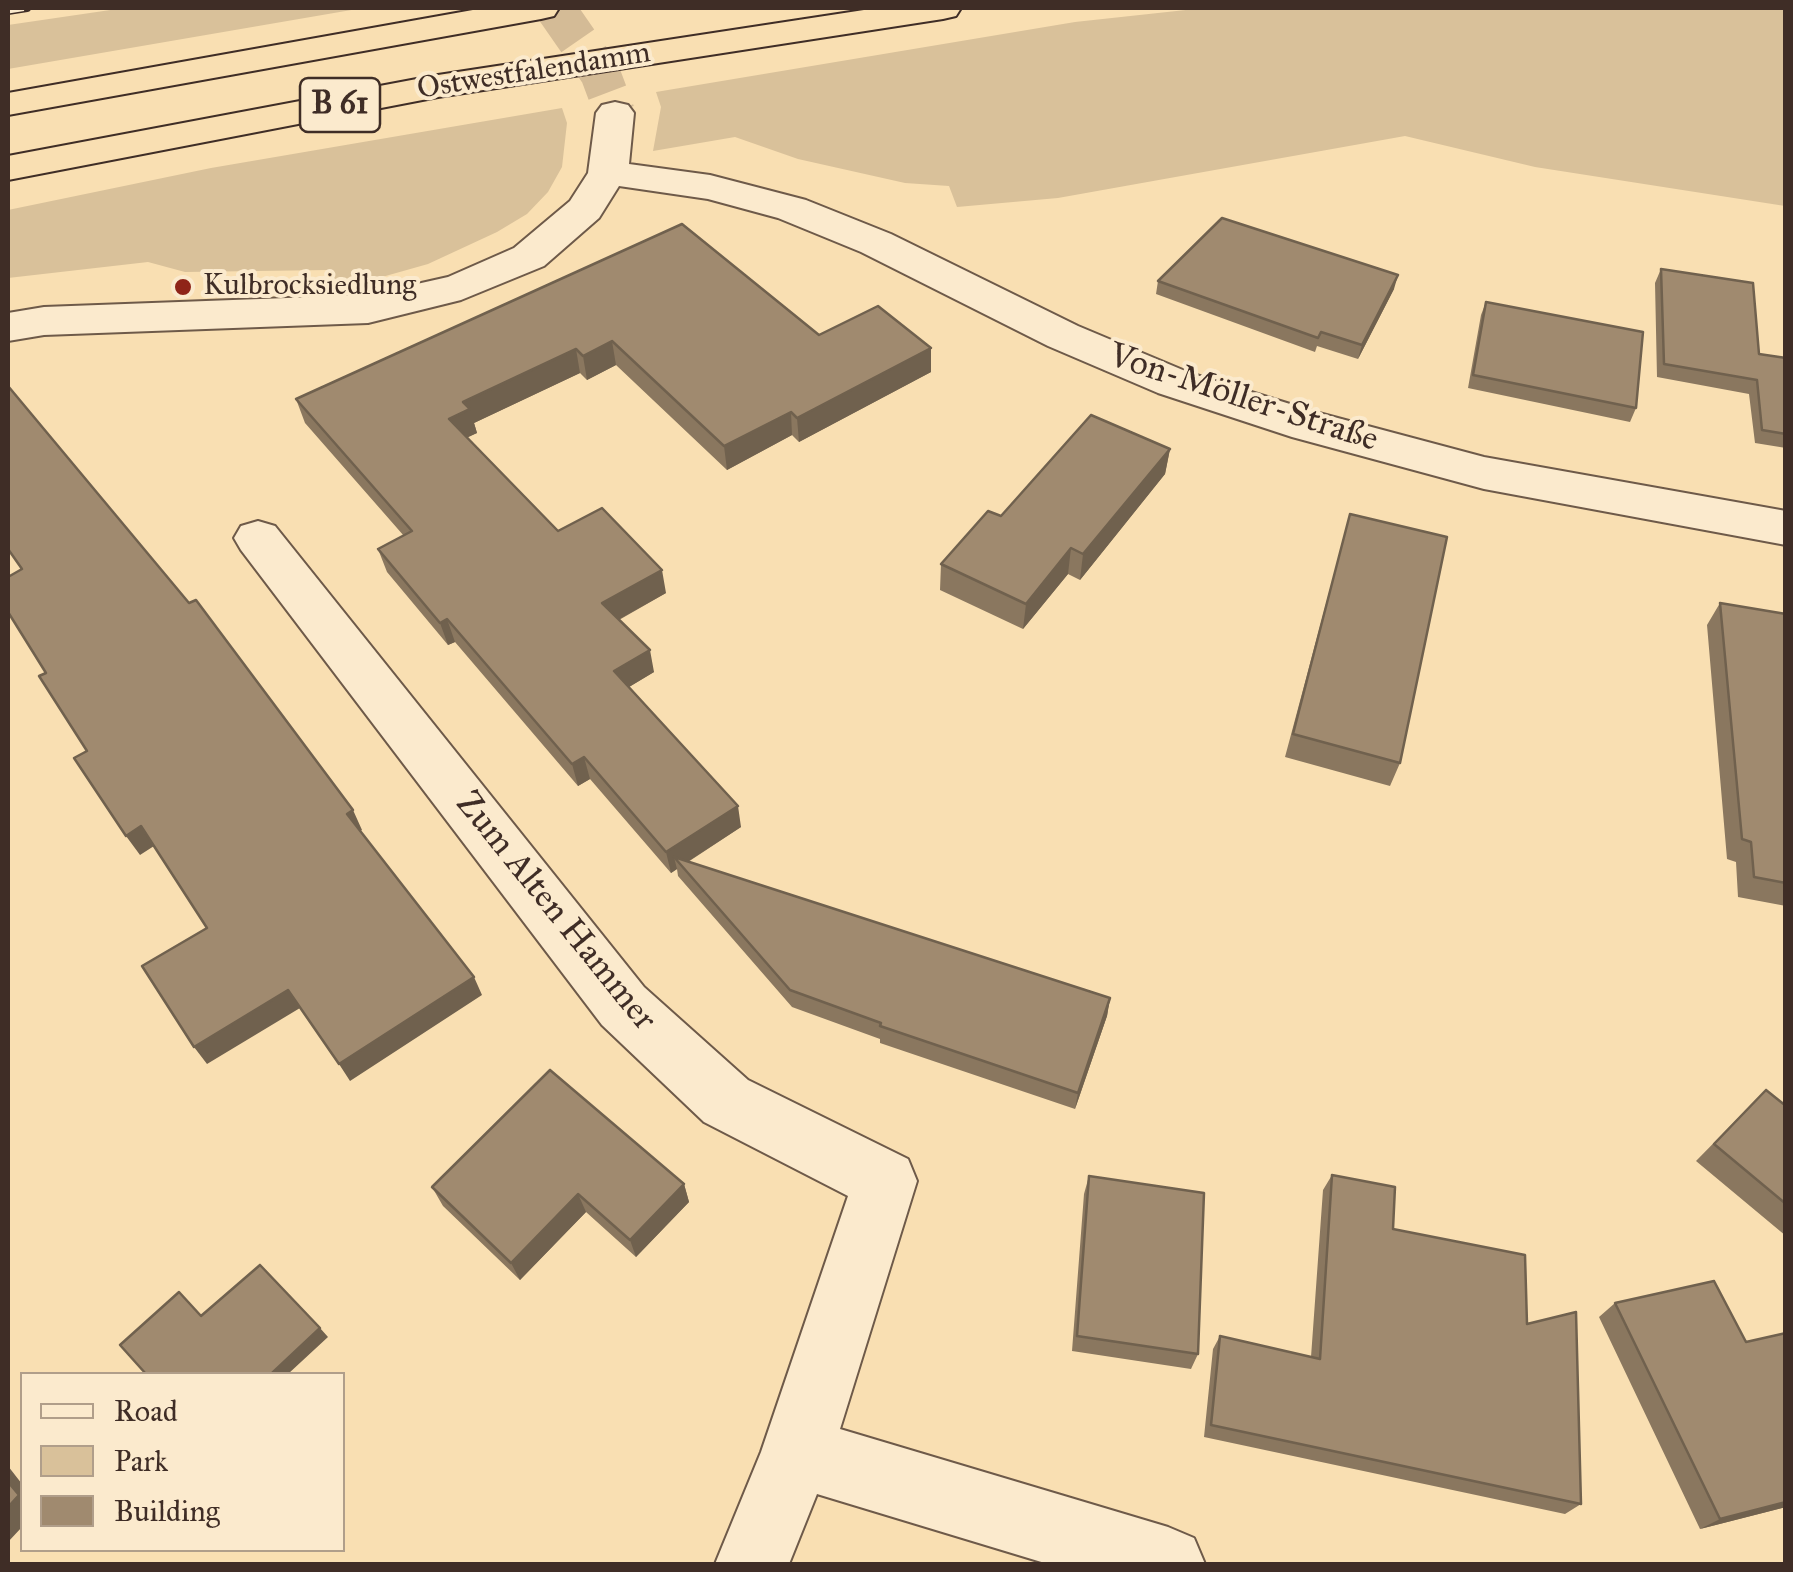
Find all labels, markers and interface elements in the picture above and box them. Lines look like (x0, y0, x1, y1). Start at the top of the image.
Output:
street label: Ostwestfalendamm (415, 36, 653, 108)
road number: B 61 (300, 78, 380, 132)
place label: Kulbrocksiedlung (203, 269, 416, 305)
marker: Kulbrocksiedlung (172, 276, 194, 298)
street label: Von-Möller-Straße (1103, 336, 1383, 462)
street label: Zum Alten Hammer (446, 784, 664, 1040)
legend (20, 1372, 345, 1552)
text: Road (114, 1393, 178, 1429)
text: Park (114, 1443, 168, 1479)
text: Building (114, 1493, 220, 1529)

